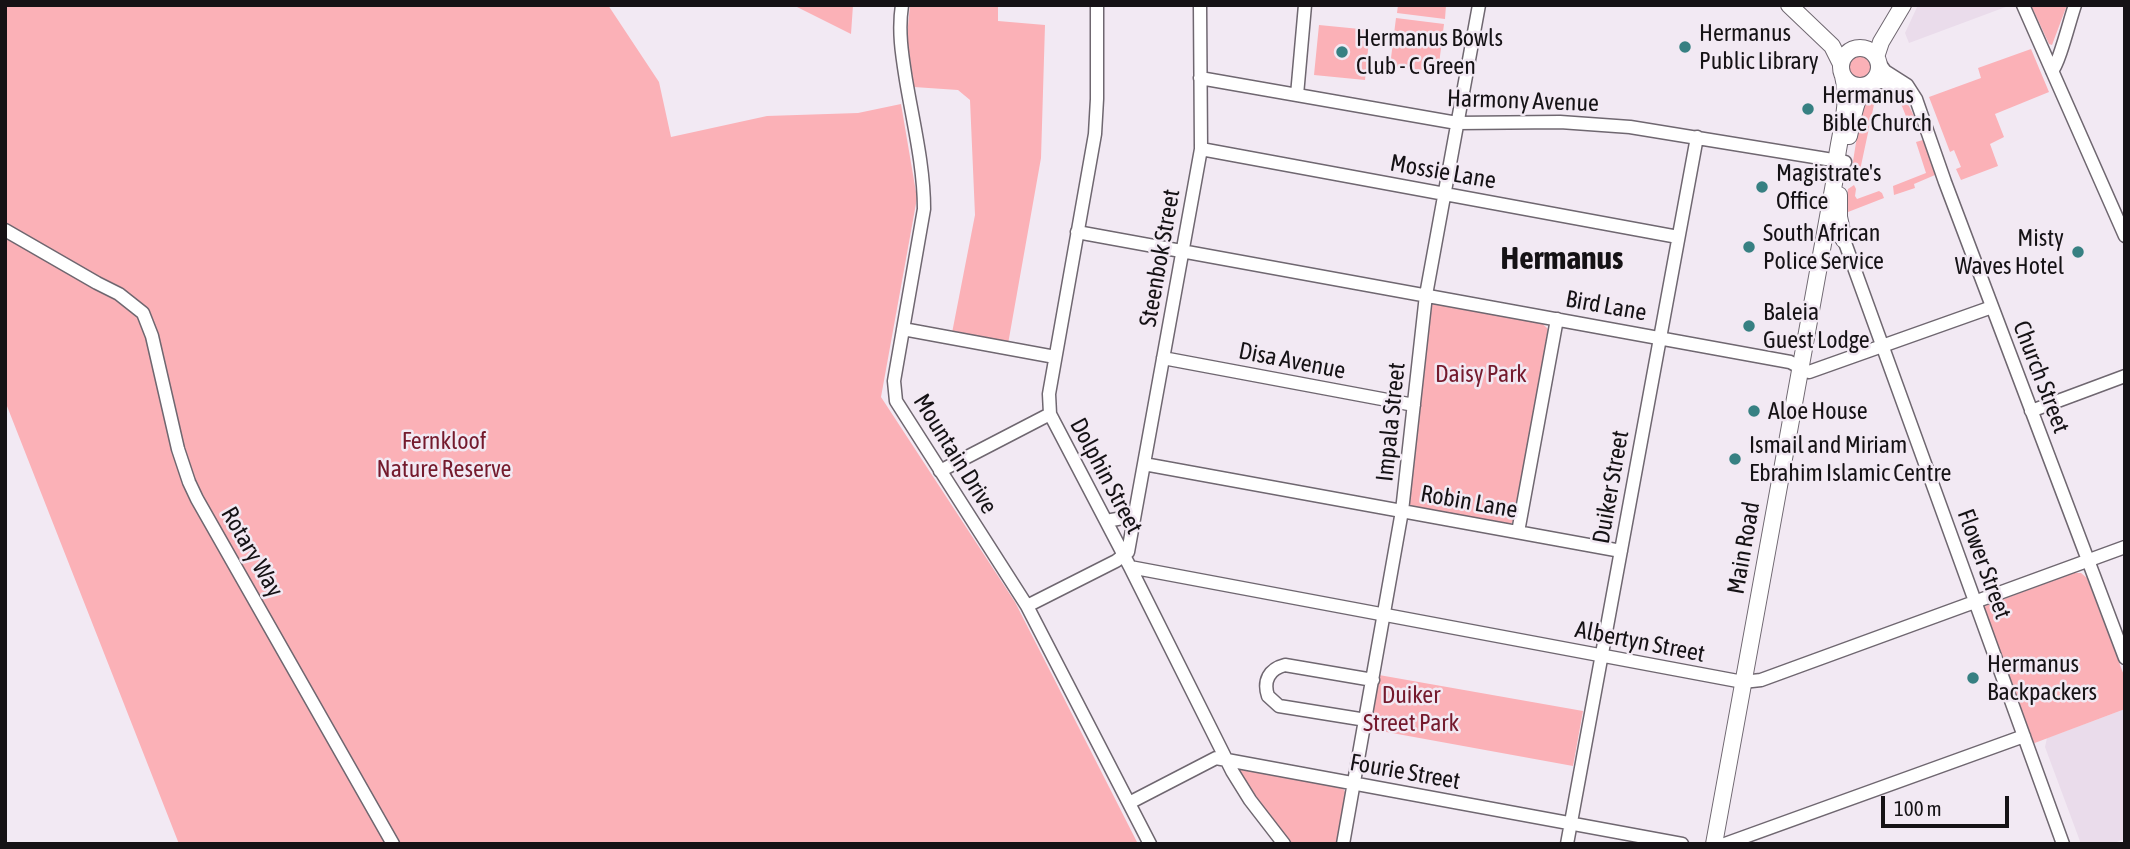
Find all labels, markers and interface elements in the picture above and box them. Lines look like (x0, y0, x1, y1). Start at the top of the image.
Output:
place label: Hermanus Public Library (1699, 19, 1819, 75)
place label: Hermanus Bowls Club - C Green (1356, 24, 1503, 80)
marker: Hermanus Public Library (1677, 39, 1693, 55)
marker: Hermanus Bowls Club - C Green (1334, 44, 1350, 60)
place label: Hermanus Bible Church (1822, 81, 1932, 137)
street label: Harmony Avenue (1447, 84, 1599, 118)
marker: Hermanus Bible Church (1800, 101, 1816, 117)
street label: Mossie Lane (1388, 149, 1498, 195)
place label: Magistrate's Office (1776, 159, 1881, 215)
marker: Magistrate's Office (1754, 179, 1770, 195)
street label: Steenbok Street (1134, 187, 1186, 329)
place label: South African Police Service (1763, 219, 1884, 275)
place label: Misty Waves Hotel (1955, 224, 2064, 280)
marker: South African Police Service (1741, 239, 1757, 255)
district label: Hermanus (1501, 240, 1623, 278)
marker: Misty Waves Hotel (2070, 244, 2086, 260)
street label: Bird Lane (1563, 285, 1649, 327)
place label: Baleia Guest Lodge (1763, 298, 1870, 354)
street label: Church Street (2006, 317, 2076, 437)
marker: Baleia Guest Lodge (1741, 318, 1757, 334)
street label: Disa Avenue (1236, 337, 1348, 385)
park label: Daisy Park (1435, 360, 1527, 388)
street label: Impala Street (1370, 361, 1412, 483)
street label: Mountain Drive (907, 389, 1003, 519)
place label: Aloe House (1768, 397, 1868, 425)
marker: Aloe House (1746, 403, 1762, 419)
street label: Dolphin Street (1063, 413, 1149, 539)
park label: Fernkloof Nature Reserve (377, 427, 511, 483)
street label: Duiker Street (1587, 428, 1635, 546)
place label: Ismail and Miriam Ebrahim Islamic Centre (1749, 431, 1951, 487)
marker: Ismail and Miriam Ebrahim Islamic Centre (1727, 451, 1743, 467)
street label: Robin Lane (1418, 479, 1520, 525)
street label: Main Road (1722, 499, 1766, 597)
street label: Rotary Way (215, 502, 289, 602)
street label: Flower Street (1951, 505, 2017, 623)
street label: Albertyn Street (1573, 615, 1707, 669)
place label: Hermanus Backpackers (1987, 650, 2097, 706)
marker: Hermanus Backpackers (1965, 670, 1981, 686)
park label: Duiker Street Park (1363, 681, 1459, 737)
street label: Fourie Street (1348, 748, 1462, 796)
scale bar (1885, 782, 2013, 826)
text: 100 m (1894, 796, 1942, 820)

